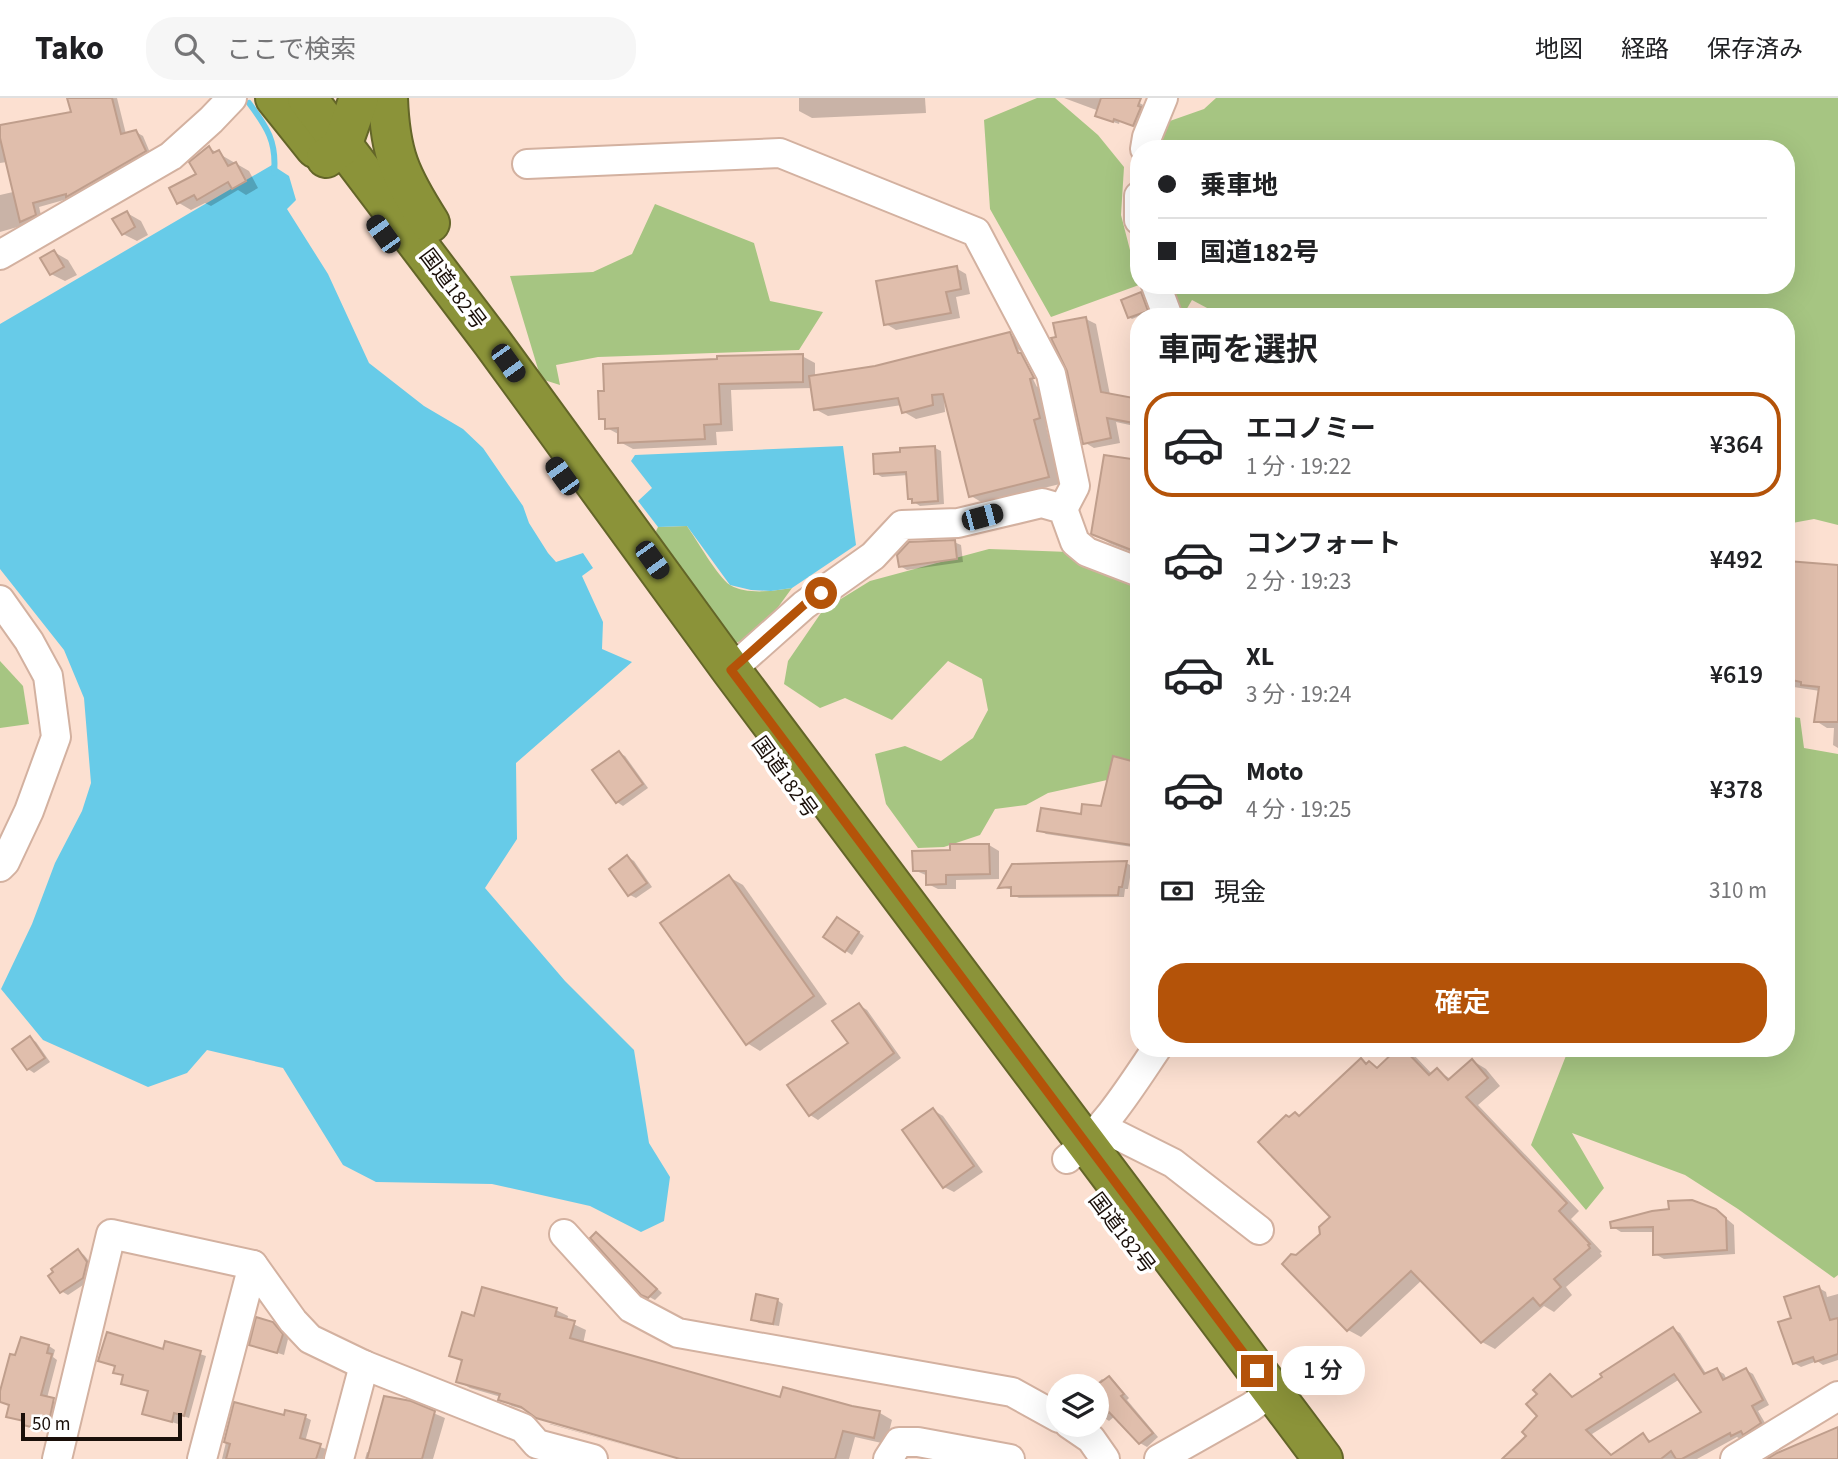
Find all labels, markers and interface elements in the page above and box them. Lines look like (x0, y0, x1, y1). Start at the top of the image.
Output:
search box (146, 17, 636, 80)
text: Tako (35, 25, 104, 72)
icon: search (170, 29, 208, 67)
text: ここで検索 (226, 31, 356, 68)
text: 地図 (1535, 32, 1583, 67)
text: 経路 (1621, 32, 1669, 67)
text: 保存済み (1707, 32, 1803, 67)
text: 乗車地 (1200, 167, 1278, 204)
car (363, 211, 404, 257)
text: 国道182号 (1200, 234, 1319, 271)
street label: 国道182号 (413, 242, 493, 336)
text: 車両を選択 (1158, 327, 1318, 373)
car (488, 340, 529, 386)
text: エコノミー (1246, 410, 1376, 447)
icon: car (1162, 413, 1225, 476)
text: ¥364 (1710, 426, 1763, 463)
text: 1 分 · 19:22 (1246, 450, 1351, 483)
car (542, 453, 583, 499)
car (959, 501, 1006, 533)
text: コンフォート (1246, 525, 1401, 562)
icon: car (1162, 528, 1225, 591)
car (632, 537, 673, 583)
text: ¥492 (1710, 541, 1763, 578)
text: 2 分 · 19:23 (1246, 565, 1351, 598)
route start (805, 577, 837, 609)
text: XL (1246, 638, 1274, 675)
icon: car (1162, 643, 1225, 706)
text: ¥619 (1710, 656, 1763, 693)
text: 3 分 · 19:24 (1246, 678, 1351, 711)
street label: 国道182号 (745, 730, 825, 824)
text: Moto (1246, 753, 1303, 790)
icon: car (1162, 758, 1225, 821)
text: ¥378 (1710, 771, 1763, 808)
text: 4 分 · 19:25 (1246, 793, 1351, 826)
icon: cash (1158, 872, 1196, 910)
text: 現金 (1214, 874, 1266, 911)
text: 310 m (1709, 874, 1767, 907)
button: 確定 (1158, 963, 1767, 1043)
street label: 国道182号 (1082, 1186, 1162, 1280)
callout: 1 分 (1282, 1346, 1366, 1396)
text: 1 分 (1303, 1354, 1343, 1387)
route end (1241, 1355, 1273, 1387)
map controls (1046, 1374, 1109, 1437)
button: layers (1046, 1374, 1109, 1437)
scale bar (21, 1410, 182, 1442)
text: 50 m (32, 1411, 70, 1438)

